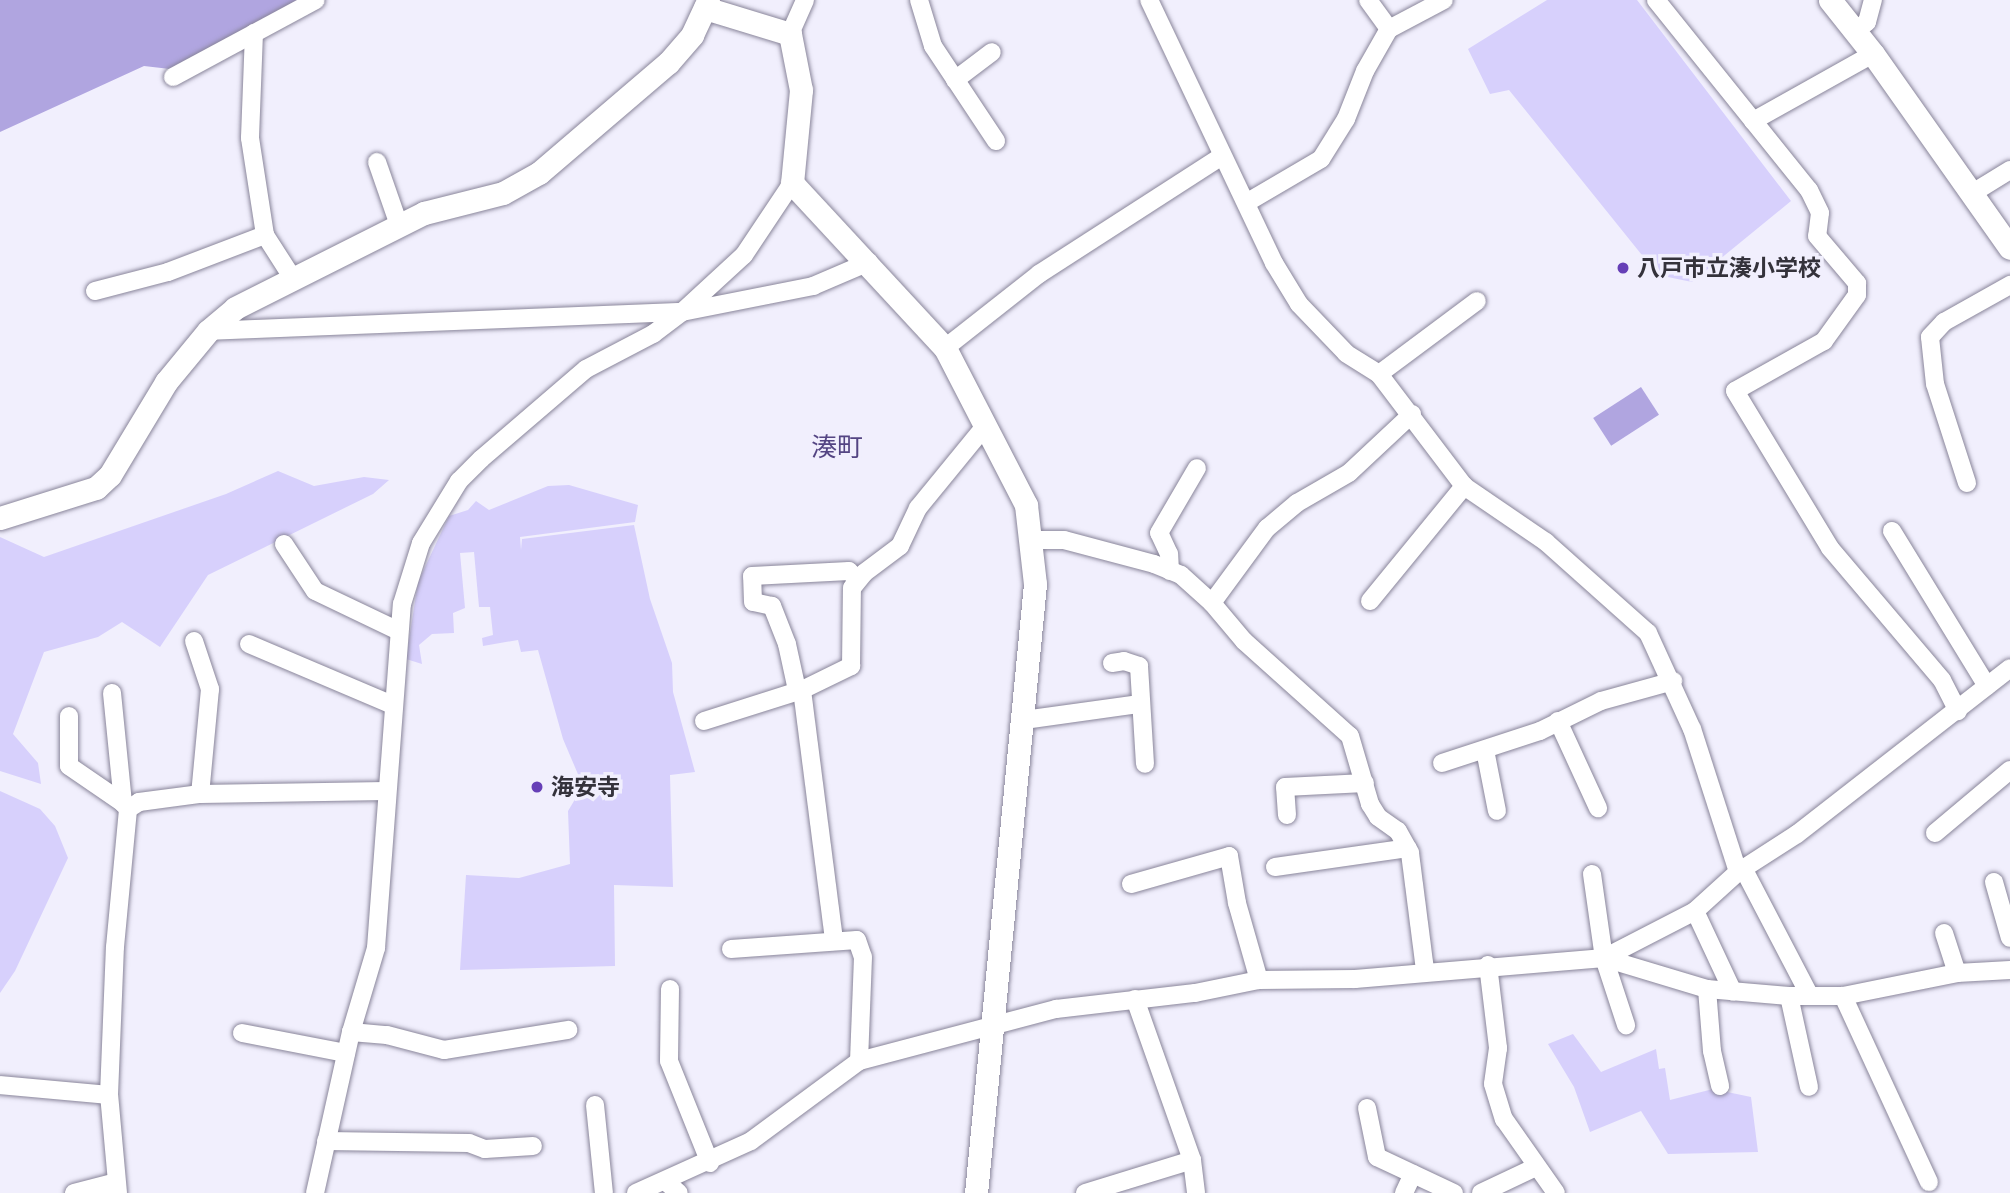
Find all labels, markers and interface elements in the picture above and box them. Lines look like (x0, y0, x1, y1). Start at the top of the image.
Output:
place label: 八戸市立湊小学校 (1637, 254, 1821, 282)
marker: 八戸市立湊小学校 (1615, 260, 1631, 276)
district label: 湊町 (811, 432, 863, 464)
place label: 海安寺 (551, 773, 620, 801)
marker: 海安寺 (529, 779, 545, 795)

